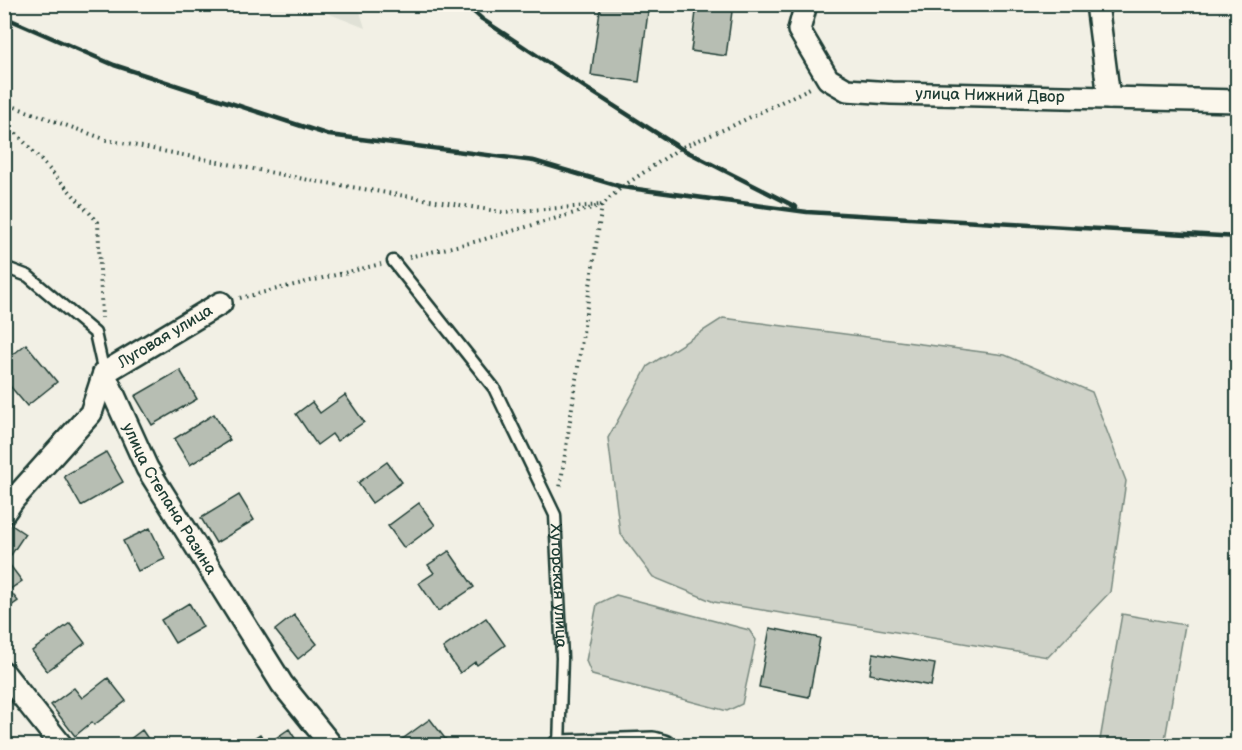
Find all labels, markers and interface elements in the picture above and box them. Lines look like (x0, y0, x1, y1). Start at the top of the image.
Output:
street label: улица Нижний Двор (915, 84, 1065, 107)
street label: Луговая улица (113, 300, 217, 373)
street label: улица Степана Разина (118, 420, 221, 579)
street label: Хуторская улица (546, 523, 571, 649)

